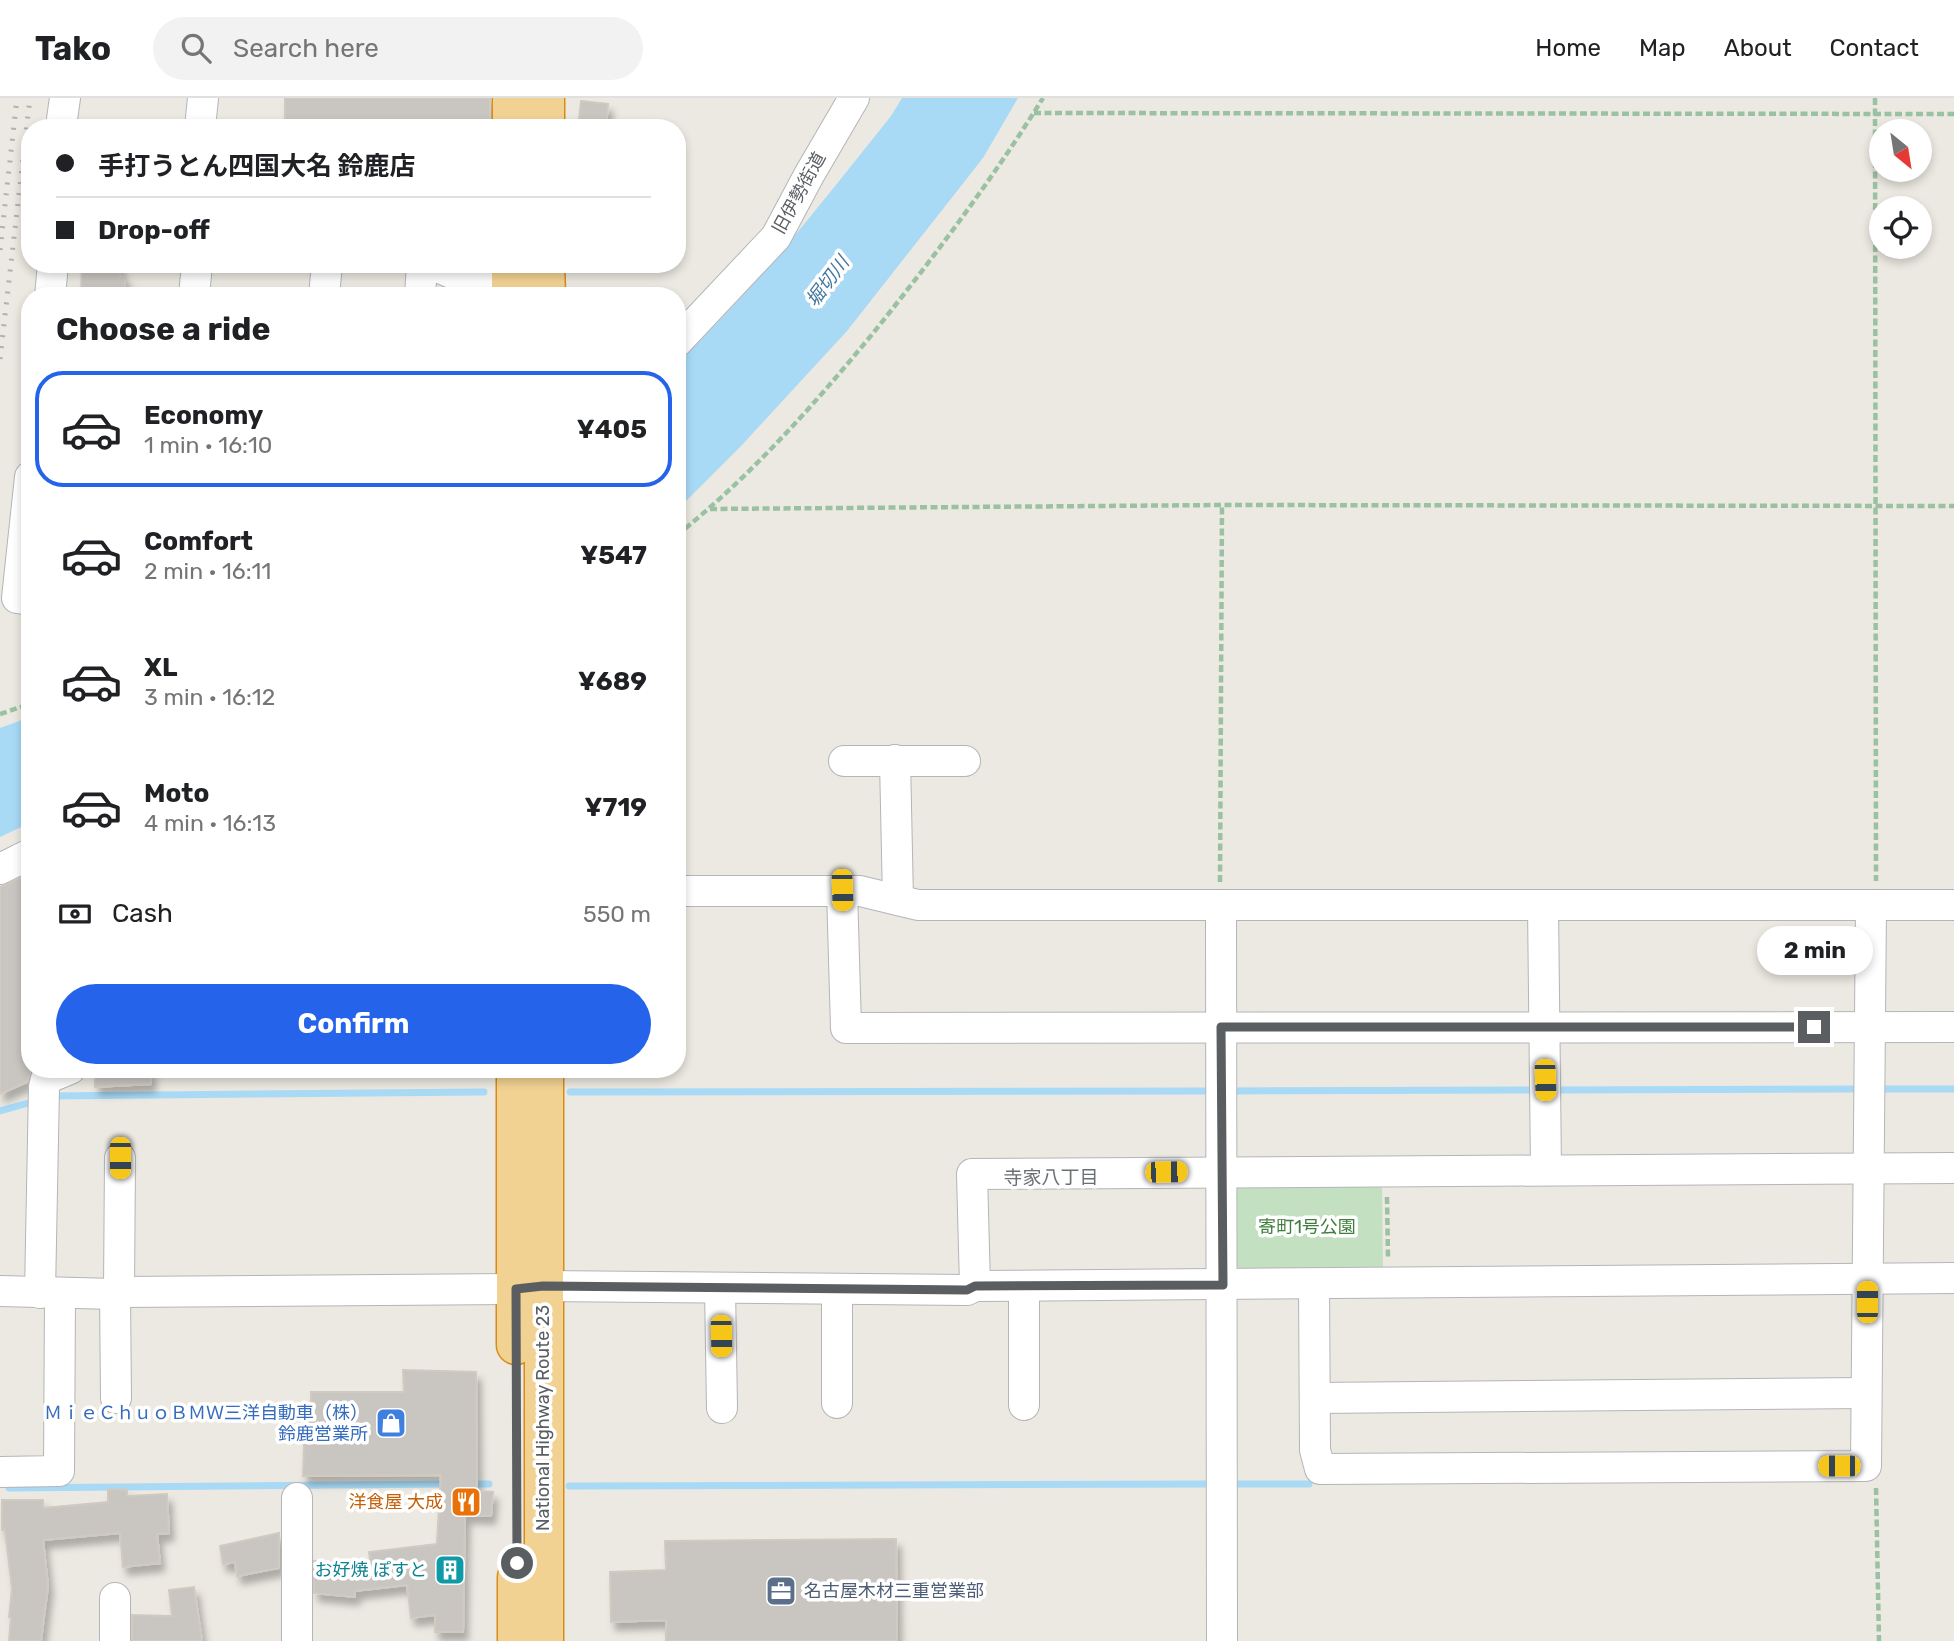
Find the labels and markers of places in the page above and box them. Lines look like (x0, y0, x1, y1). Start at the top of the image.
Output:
place label: ＭｉｅＣｈｕｏＢＭＷ三洋自動車（株） 鈴鹿営業所 (44, 1402, 368, 1445)
shop icon: ＭｉｅＣｈｕｏＢＭＷ三洋自動車（株） 鈴鹿営業所 (374, 1406, 408, 1440)
restaurant icon: 洋食屋 大成 (449, 1485, 483, 1519)
place label: 洋食屋 大成 (349, 1491, 443, 1513)
building icon: お好焼 ぽすと (433, 1553, 467, 1587)
place label: お好焼 ぽすと (315, 1559, 427, 1581)
office icon: 名古屋木材三重営業部 (764, 1574, 798, 1608)
place label: 名古屋木材三重営業部 (804, 1580, 984, 1602)

